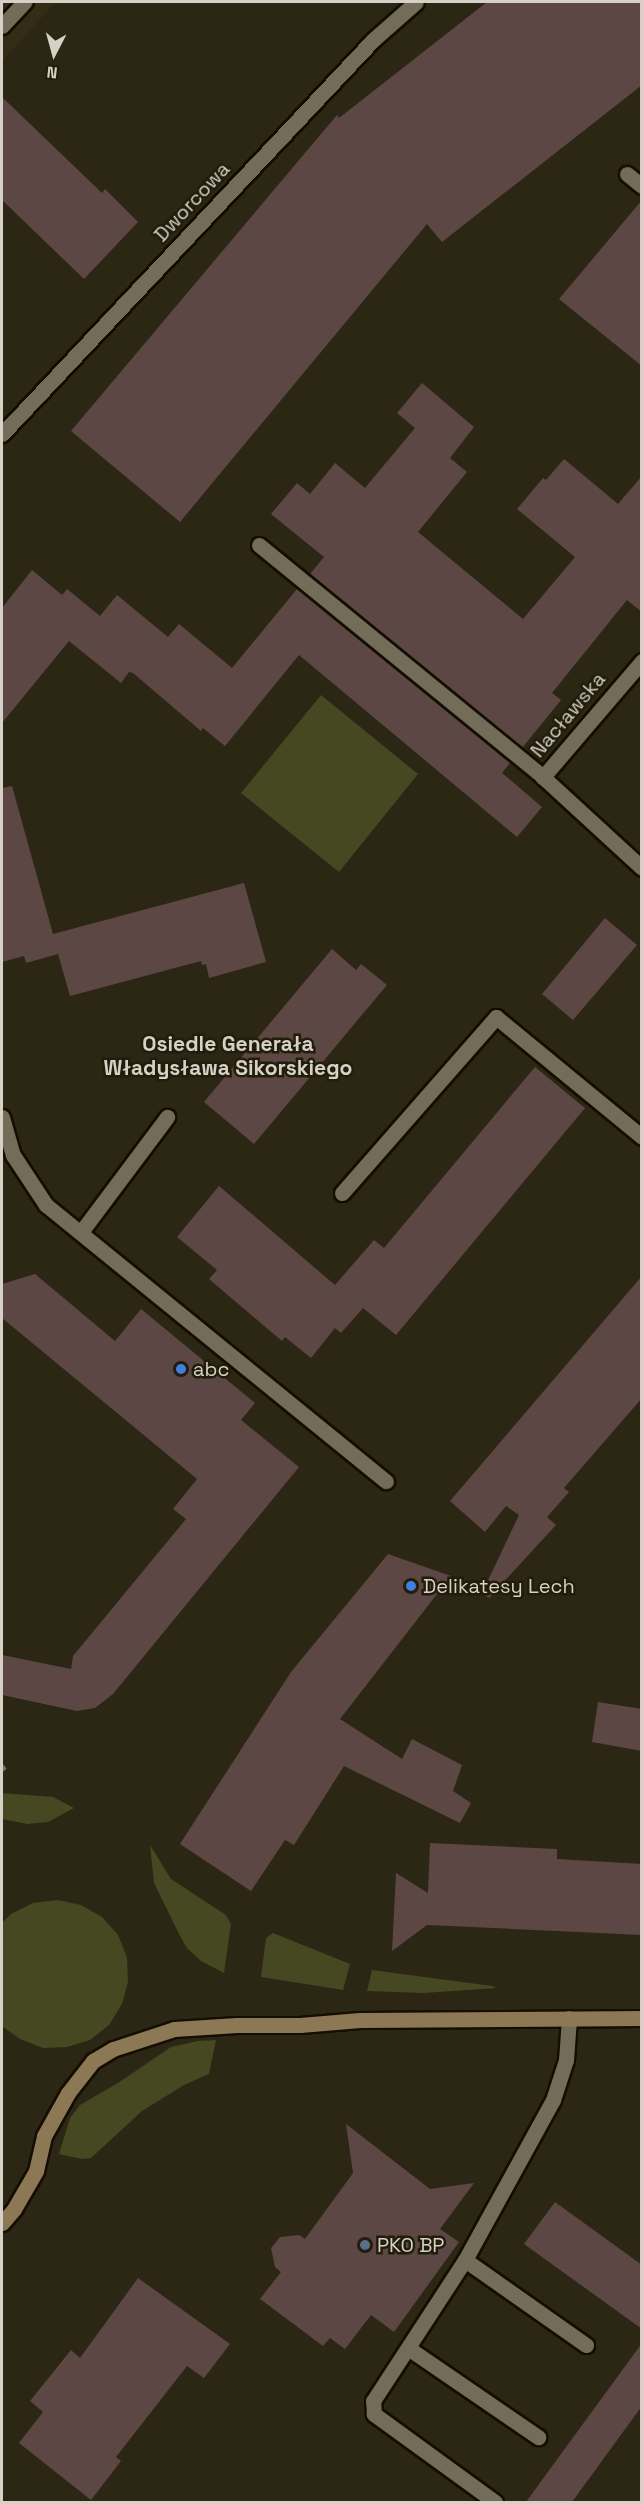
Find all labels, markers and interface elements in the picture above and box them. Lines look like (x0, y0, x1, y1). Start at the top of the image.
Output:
north arrow (24, 24, 84, 84)
text: N (46, 61, 59, 83)
street label: Dworcowa (149, 157, 235, 247)
street label: Nacławska (525, 668, 611, 762)
district label: Osiedle Generała Władysława Sikorskiego (104, 1031, 352, 1081)
place label: abc (193, 1357, 229, 1381)
marker: abc (174, 1362, 188, 1376)
place label: Delikatesy Lech (423, 1574, 575, 1598)
marker: Delikatesy Lech (404, 1579, 418, 1593)
place label: PKO BP (377, 2233, 444, 2257)
marker: PKO BP (358, 2238, 372, 2252)

